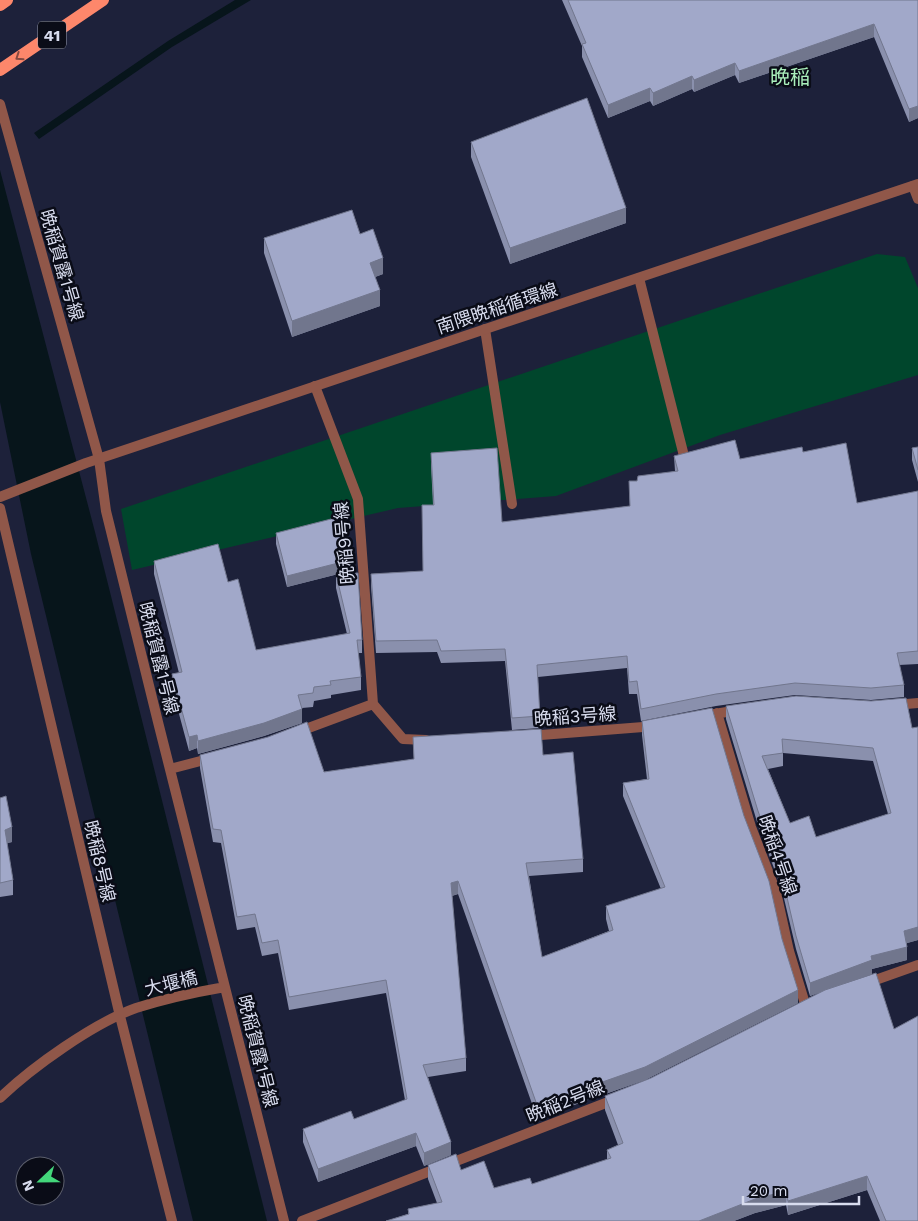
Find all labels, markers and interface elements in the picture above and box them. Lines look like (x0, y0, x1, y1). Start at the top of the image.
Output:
road number: 41 (38, 22, 66, 48)
one-way arrow (16, 51, 25, 60)
district label: 晩稲 (770, 65, 810, 89)
street label: 晩稲賀露1号線 (36, 207, 88, 323)
street label: 南隈晩稲循環線 (434, 279, 560, 337)
street label: 晩稲9号線 (330, 501, 358, 585)
street label: 晩稲賀露1号線 (135, 600, 183, 716)
street label: 晩稲3号線 (533, 703, 617, 729)
street label: 晩稲4号線 (755, 812, 801, 898)
street label: 晩稲8号線 (80, 818, 120, 904)
street label: 大堰橋 (142, 966, 200, 1000)
street label: 晩稲賀露1号線 (234, 993, 282, 1109)
street label: 晩稲2号線 (523, 1076, 607, 1126)
north arrow (15, 1156, 65, 1206)
scale bar (743, 1174, 859, 1206)
text: N (19, 1178, 37, 1194)
text: 20 m (750, 1182, 788, 1200)

